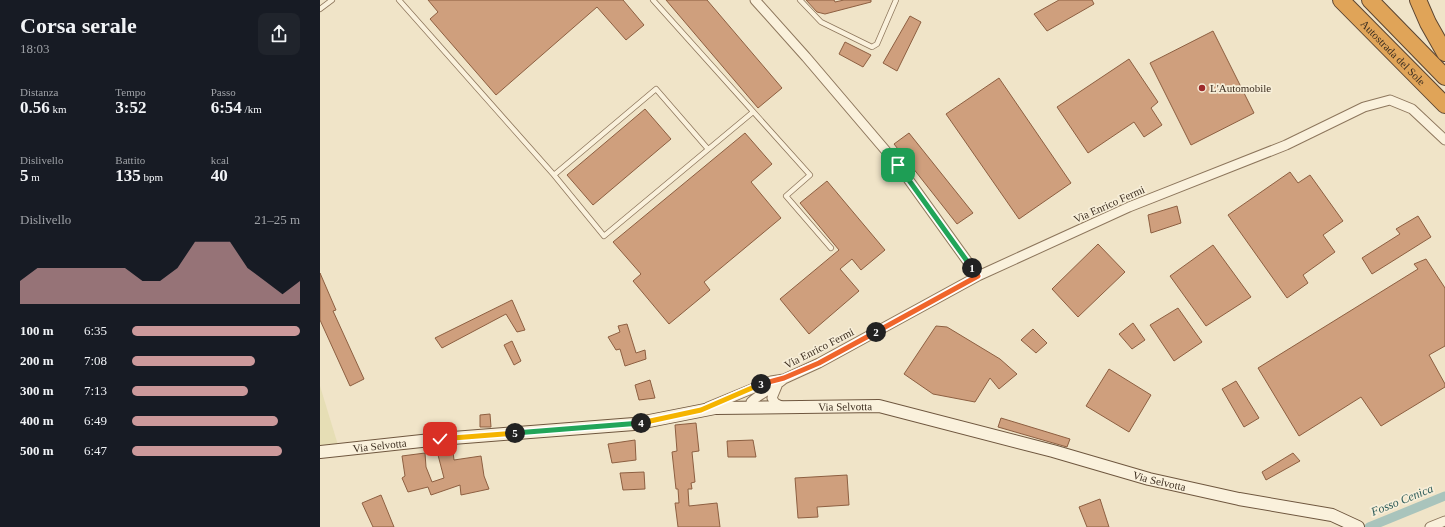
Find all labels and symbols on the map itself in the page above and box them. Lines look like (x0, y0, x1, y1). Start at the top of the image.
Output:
street label: Autostrada del Sole (1358, 18, 1428, 88)
place label: L'Automobile (1210, 82, 1271, 94)
marker: L'Automobile (1197, 83, 1207, 93)
pin (881, 148, 915, 182)
street label: Via Enrico Fermi (1072, 183, 1146, 225)
pin: 1 (962, 258, 982, 278)
pin: 2 (866, 322, 886, 342)
street label: Via Enrico Fermi (782, 325, 856, 371)
pin: 3 (751, 374, 771, 394)
street label: Via Selvotta (818, 400, 872, 413)
pin: 4 (631, 413, 651, 433)
pin (423, 422, 457, 456)
pin: 5 (505, 423, 525, 443)
street label: Via Selvotta (352, 437, 407, 454)
street label: Via Selvotta (1131, 469, 1187, 493)
water label: Fosso Cenica (1368, 481, 1435, 519)

